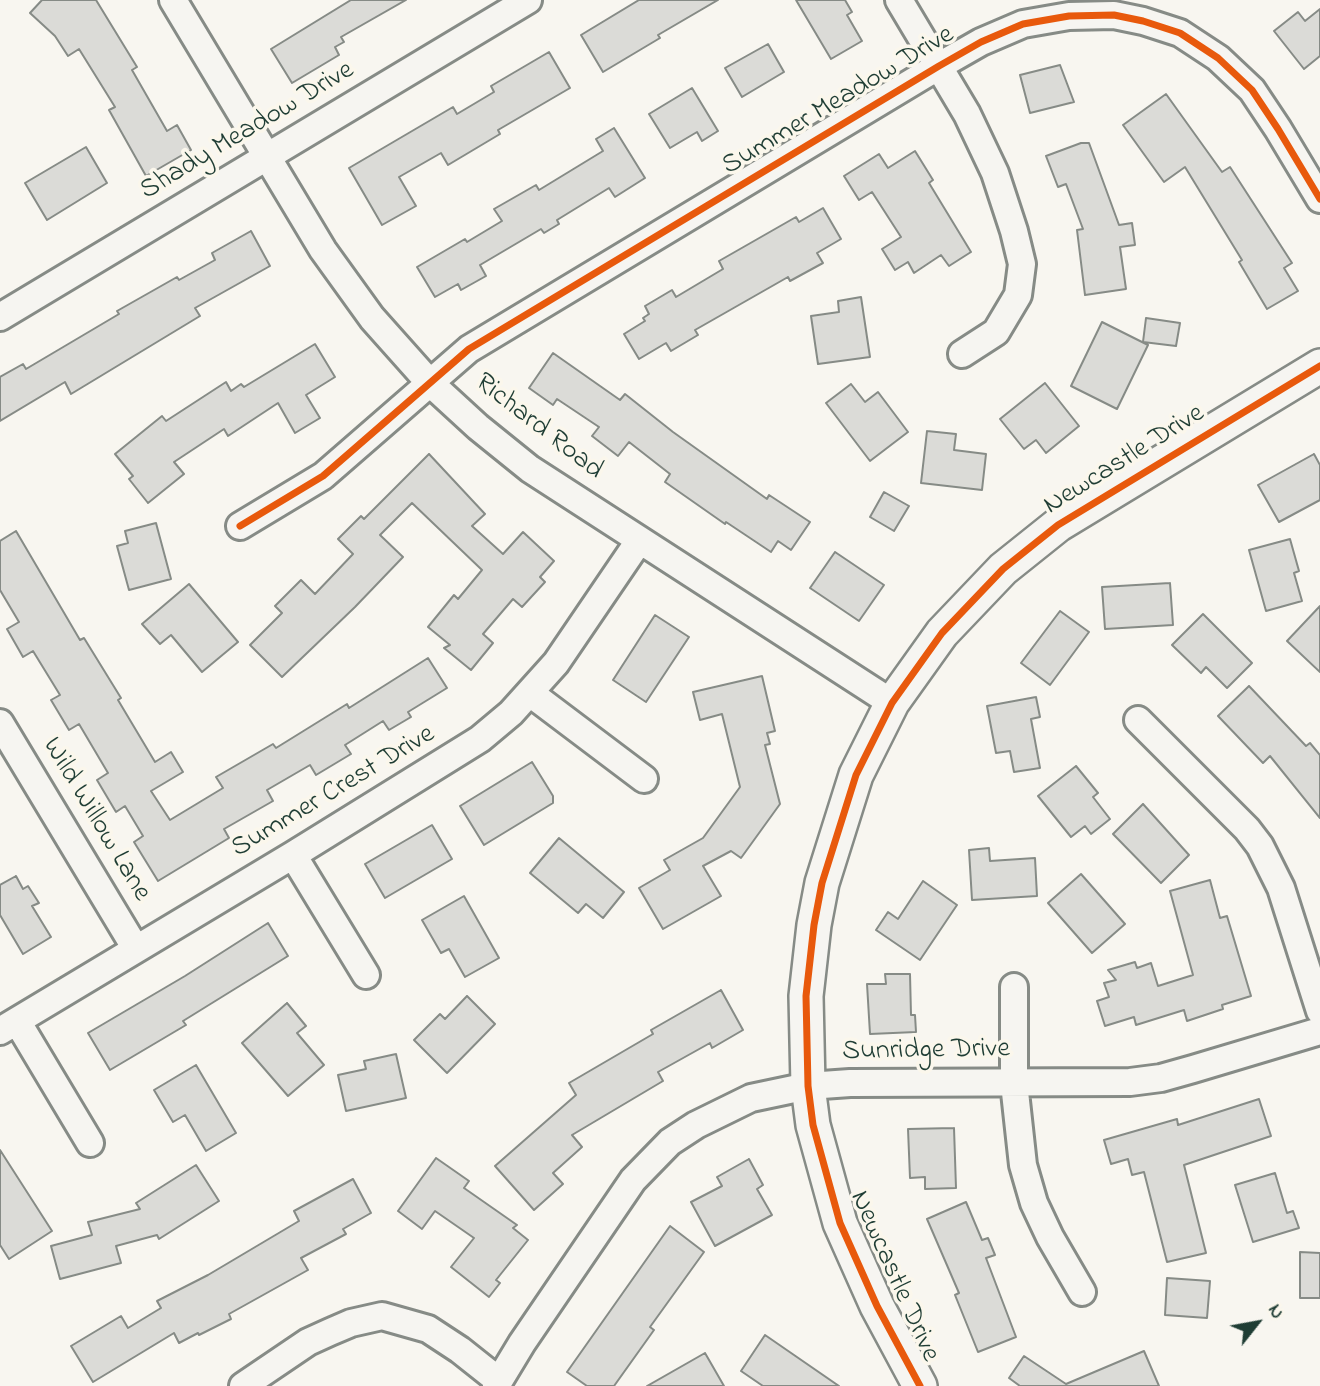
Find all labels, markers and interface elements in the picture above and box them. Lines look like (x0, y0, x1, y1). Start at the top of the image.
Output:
street label: Summer Meadow Drive (717, 20, 961, 184)
street label: Shady Meadow Drive (135, 55, 361, 209)
street label: Richard Road (467, 367, 609, 489)
street label: Newcastle Drive (1038, 398, 1212, 524)
street label: Summer Crest Drive (226, 719, 442, 867)
street label: Wild Willow Lane (33, 732, 157, 908)
street label: Sunridge Drive (842, 1034, 1010, 1070)
street label: Newcastle Drive (840, 1186, 946, 1368)
north arrow (1222, 1288, 1292, 1358)
text: N (1261, 1299, 1290, 1324)

